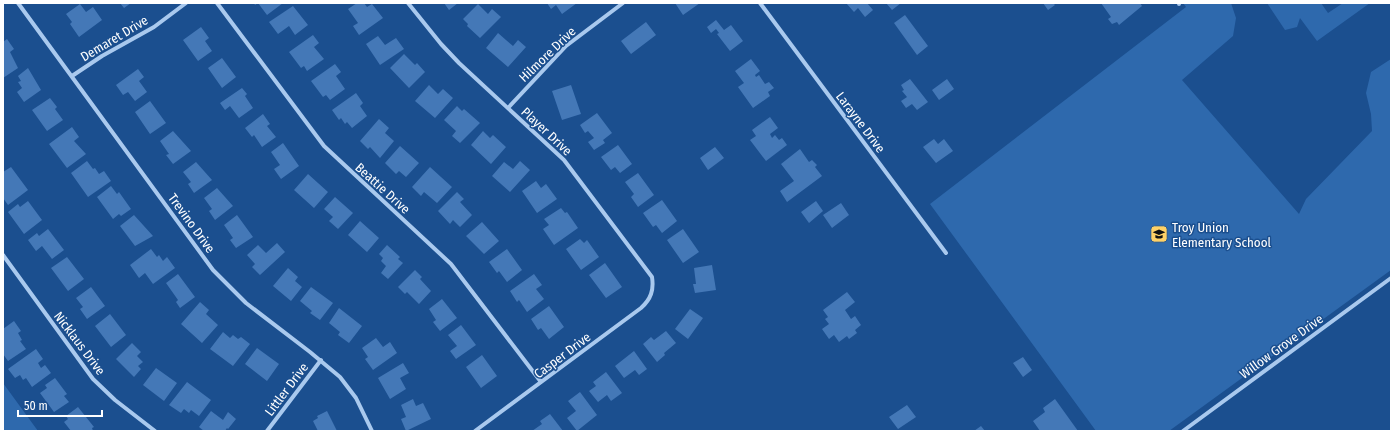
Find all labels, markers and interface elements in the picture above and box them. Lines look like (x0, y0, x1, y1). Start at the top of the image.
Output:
street label: Demaret Drive (78, 12, 151, 64)
street label: Hilmore Drive (516, 24, 579, 85)
street label: Larayne Drive (833, 89, 888, 156)
street label: Player Drive (518, 104, 575, 159)
street label: Beattie Drive (352, 160, 413, 217)
street label: Trevino Drive (165, 191, 218, 256)
place label: Troy Union Elementary School (1172, 220, 1272, 250)
school or university icon: Troy Union Elementary School (1149, 224, 1169, 244)
street label: Nicklaus Drive (51, 309, 108, 378)
street label: Willow Grove Drive (1237, 311, 1326, 382)
street label: Casper Drive (531, 329, 593, 381)
street label: Littler Drive (262, 360, 311, 419)
scale bar (18, 392, 102, 418)
text: 50 m (24, 399, 48, 413)

